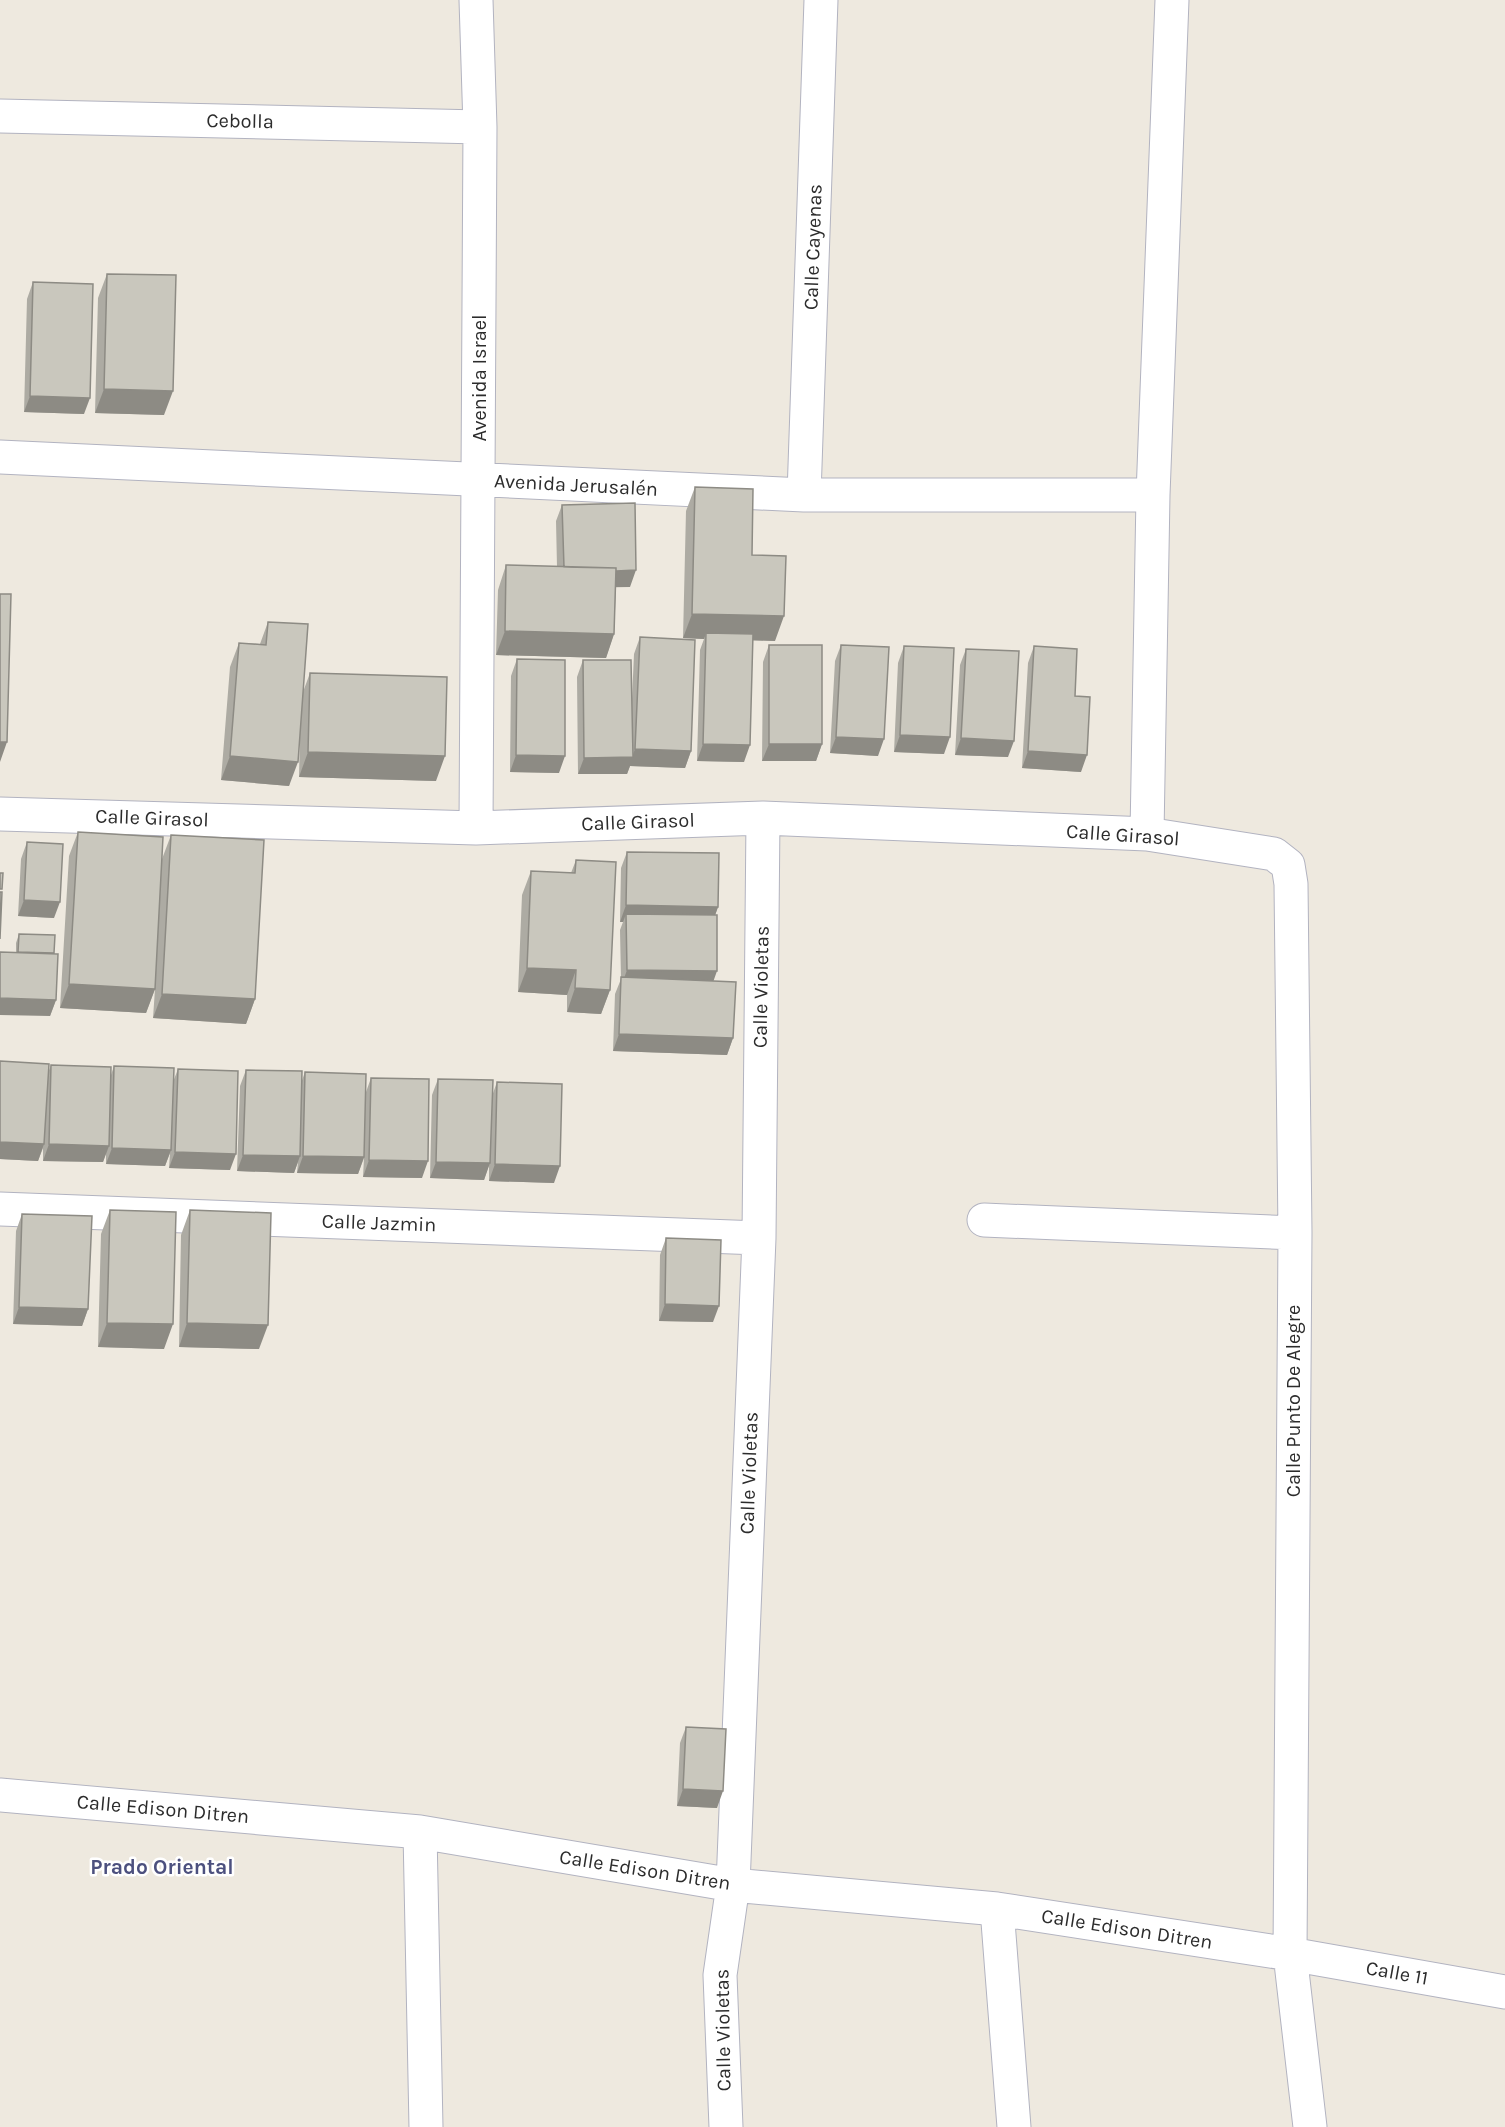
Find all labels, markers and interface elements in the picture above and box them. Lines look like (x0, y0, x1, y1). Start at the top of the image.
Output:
street label: Cebolla (206, 109, 274, 133)
street label: Calle Cayenas (799, 184, 827, 310)
street label: Avenida Israel (468, 314, 491, 442)
street label: Avenida Jerusalén (493, 469, 659, 501)
street label: Calle Girasol (95, 805, 209, 831)
street label: Calle Girasol (581, 809, 695, 835)
street label: Calle Girasol (1066, 820, 1180, 850)
street label: Calle Violetas (748, 926, 774, 1048)
street label: Calle Jazmin (321, 1210, 437, 1236)
street label: Calle Punto De Alegre (1282, 1305, 1305, 1497)
street label: Calle Violetas (735, 1411, 763, 1535)
street label: Calle Edison Ditren (76, 1790, 250, 1828)
street label: Calle Edison Ditren (558, 1845, 732, 1895)
district label: Prado Oriental (90, 1855, 234, 1879)
street label: Calle Edison Ditren (1040, 1904, 1214, 1954)
street label: Calle 11 (1364, 1956, 1430, 1990)
street label: Calle Violetas (710, 1969, 736, 2091)

